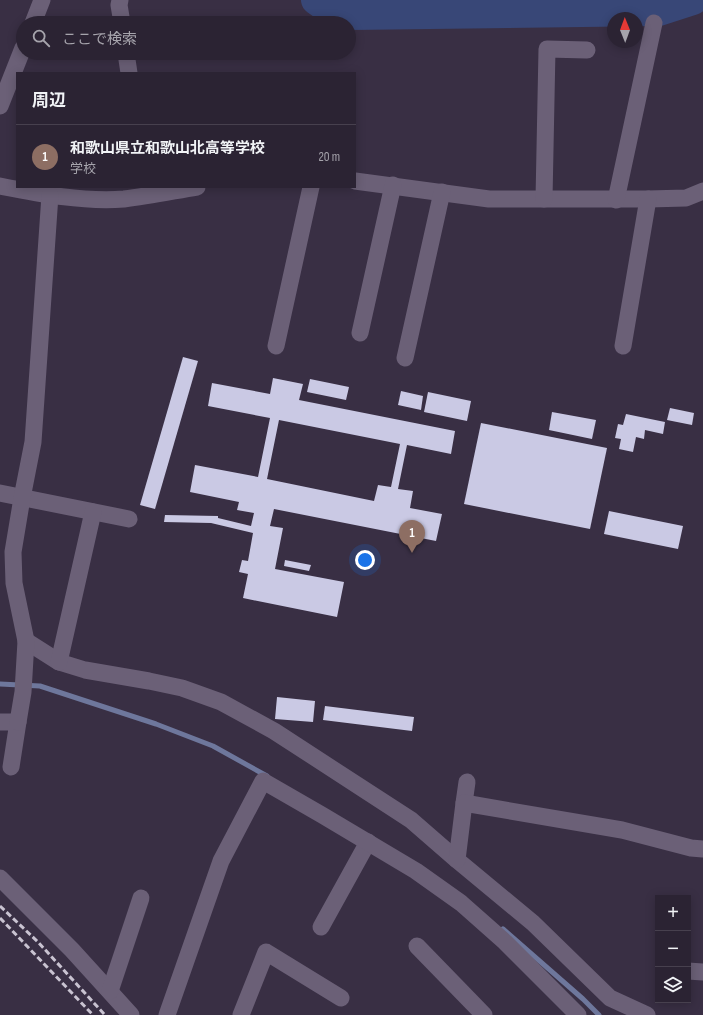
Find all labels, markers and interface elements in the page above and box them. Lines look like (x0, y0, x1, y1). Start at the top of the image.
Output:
north arrow (607, 12, 643, 48)
search box (16, 16, 356, 60)
icon: search (30, 27, 52, 49)
text: ここで検索 (62, 30, 137, 49)
text: 周辺 (32, 91, 66, 111)
text: 和歌山県立和歌山北高等学校 (70, 139, 265, 158)
text: 1 (42, 149, 48, 165)
text: 20 m (318, 149, 340, 165)
text: 学校 (70, 161, 96, 177)
pin: 1 (399, 520, 425, 553)
your location (355, 550, 375, 570)
map controls (655, 895, 691, 1003)
button: + (655, 895, 691, 931)
button: − (655, 931, 691, 967)
button: layers (655, 967, 691, 1003)

